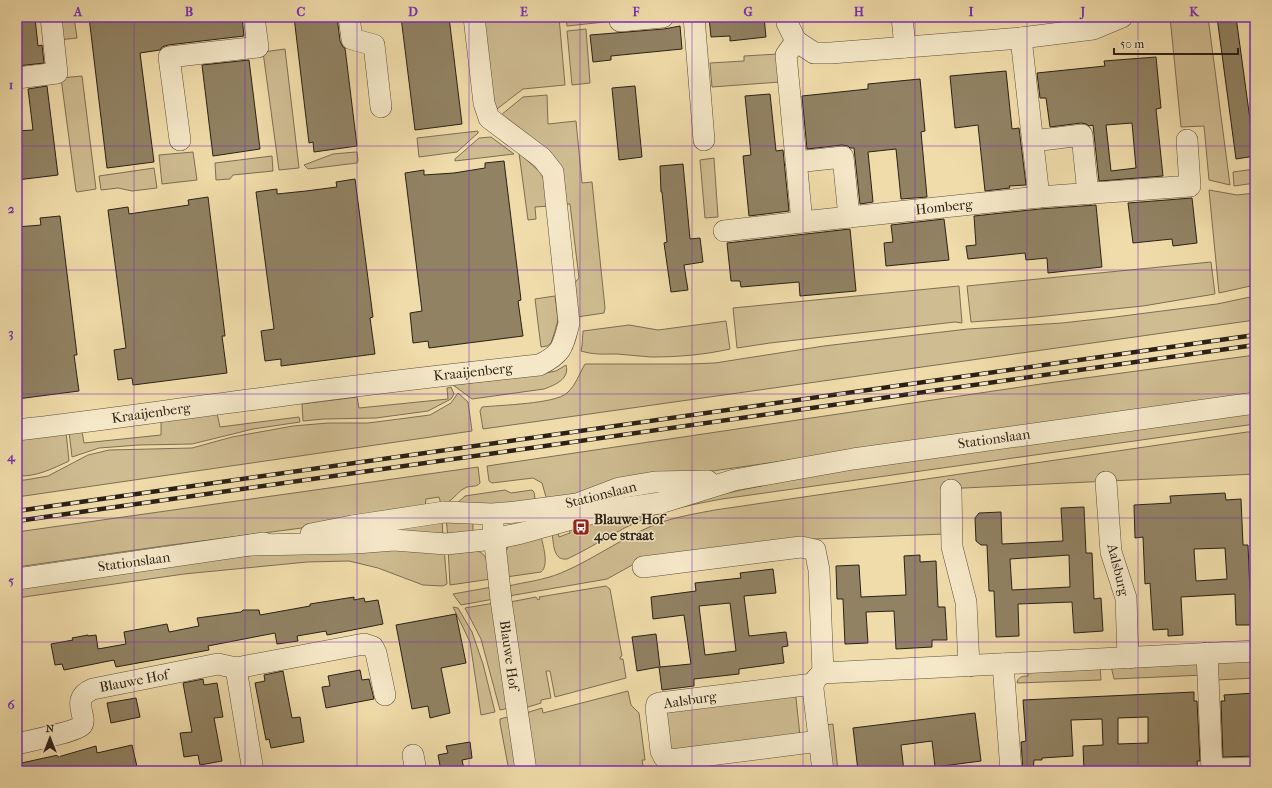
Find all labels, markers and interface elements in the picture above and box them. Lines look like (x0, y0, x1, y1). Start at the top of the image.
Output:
text: A (73, 4, 83, 19)
text: B (185, 4, 194, 19)
text: C (297, 4, 306, 19)
text: D (408, 4, 418, 19)
text: E (520, 4, 528, 19)
text: F (632, 4, 640, 19)
text: G (743, 4, 753, 19)
text: H (854, 4, 865, 19)
text: I (968, 4, 974, 19)
text: J (1079, 4, 1086, 20)
text: K (1189, 4, 1200, 19)
scale bar (1114, 30, 1238, 56)
text: 50 m (1120, 37, 1144, 51)
text: 1 (9, 77, 14, 92)
street label: Homberg (915, 196, 974, 218)
text: 2 (8, 201, 15, 216)
text: 3 (8, 325, 14, 341)
street label: Kraaijenberg (433, 359, 514, 385)
street label: Kraaijenberg (111, 399, 192, 427)
street label: Stationslaan (957, 426, 1031, 452)
text: 4 (6, 449, 16, 465)
street label: Stationslaan (564, 478, 638, 512)
place label: Blauwe Hof 40e straat (593, 511, 667, 544)
bus stop icon: Blauwe Hof 40e straat (571, 517, 591, 537)
street label: Aalsburg (1103, 541, 1133, 598)
street label: Stationslaan (97, 549, 171, 575)
text: 5 (8, 573, 14, 588)
street label: Blauwe Hof (496, 619, 523, 694)
street label: Blauwe Hof (98, 665, 173, 696)
street label: Aalsburg (662, 688, 718, 712)
text: 6 (7, 697, 15, 712)
north arrow (30, 718, 70, 758)
text: N (46, 722, 55, 735)

